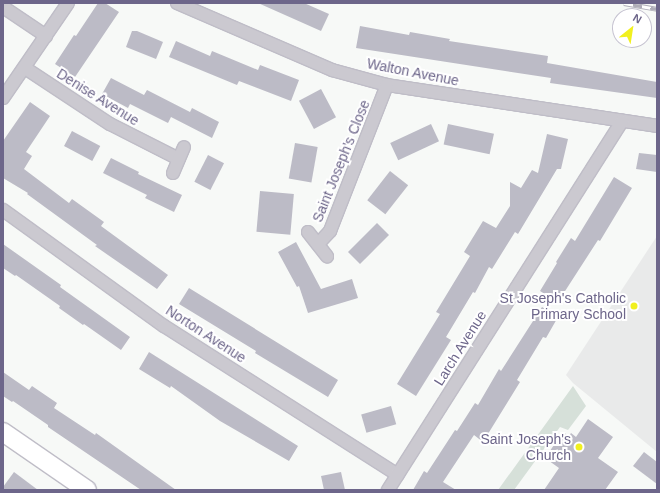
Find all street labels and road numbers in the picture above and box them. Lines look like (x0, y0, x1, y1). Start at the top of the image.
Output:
street label: Walton Avenue (365, 55, 461, 89)
street label: Denise Avenue (53, 65, 143, 129)
street label: Saint Joseph's Close (309, 97, 373, 225)
street label: Norton Avenue (162, 302, 250, 366)
street label: Larch Avenue (430, 307, 490, 389)

